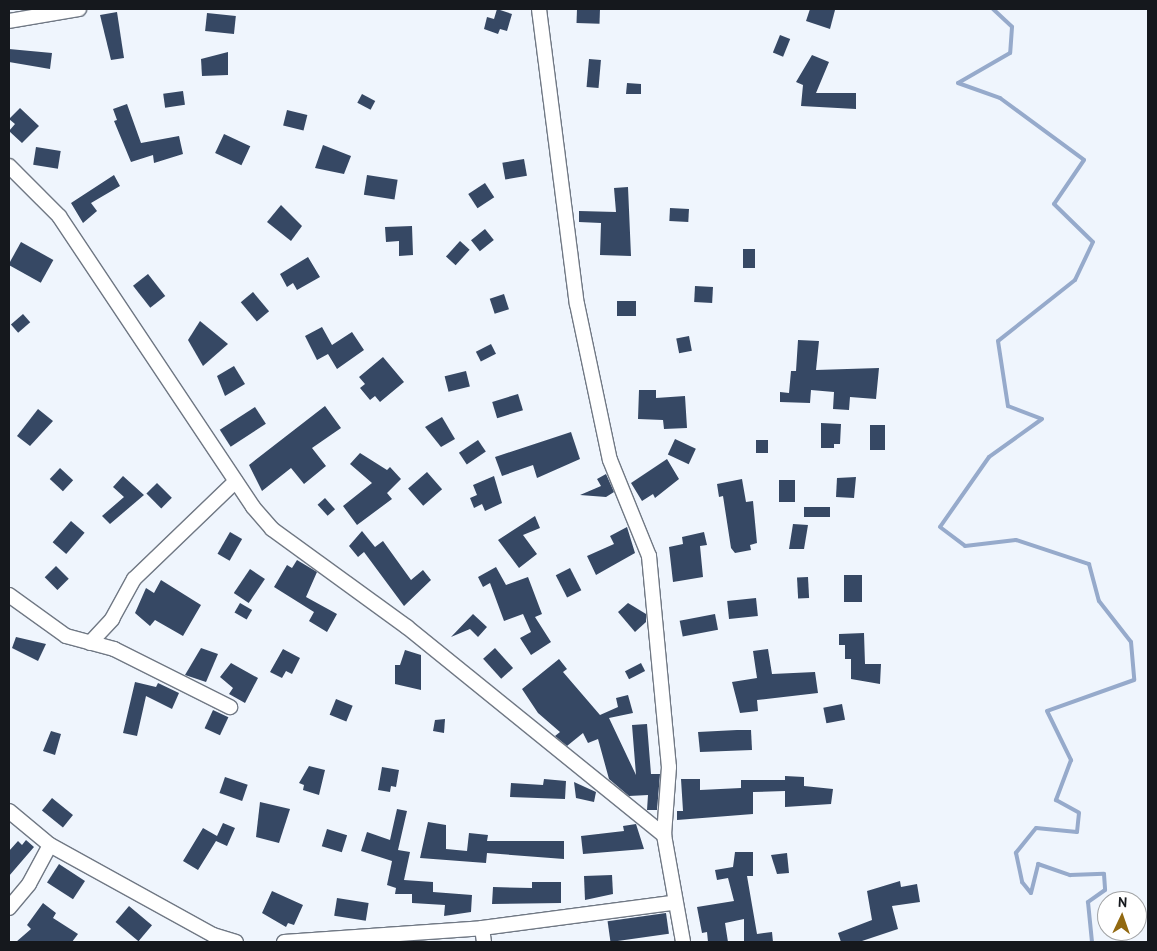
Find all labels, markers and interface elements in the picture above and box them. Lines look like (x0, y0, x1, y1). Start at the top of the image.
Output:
north arrow (1097, 891, 1147, 941)
text: N (1118, 893, 1128, 911)

